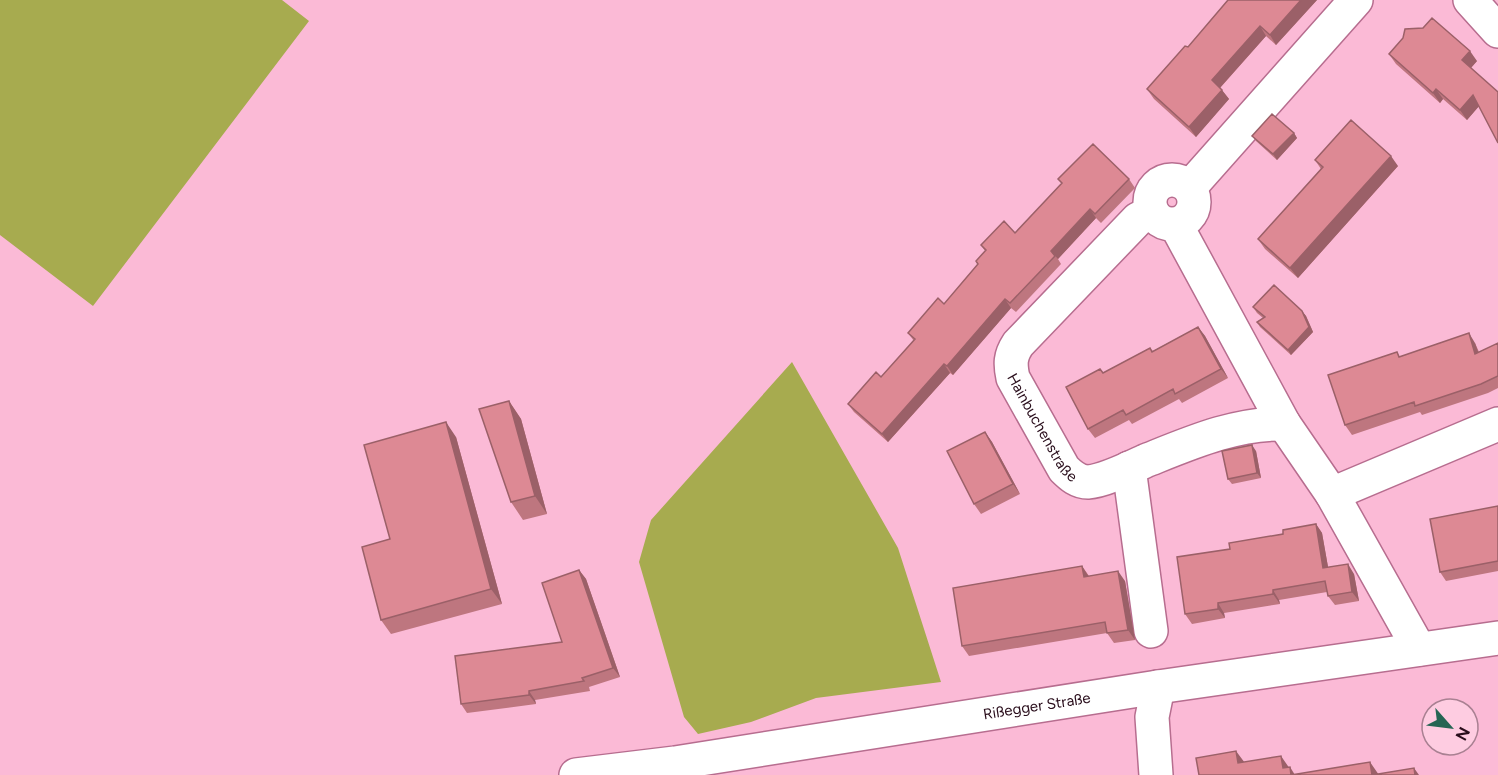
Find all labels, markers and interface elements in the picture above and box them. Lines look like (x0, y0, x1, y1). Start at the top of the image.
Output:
street label: Hainbuchenstraße (1003, 370, 1081, 486)
street label: Rißegger Straße (982, 689, 1092, 723)
north arrow (1420, 697, 1480, 757)
text: N (1452, 724, 1474, 744)

